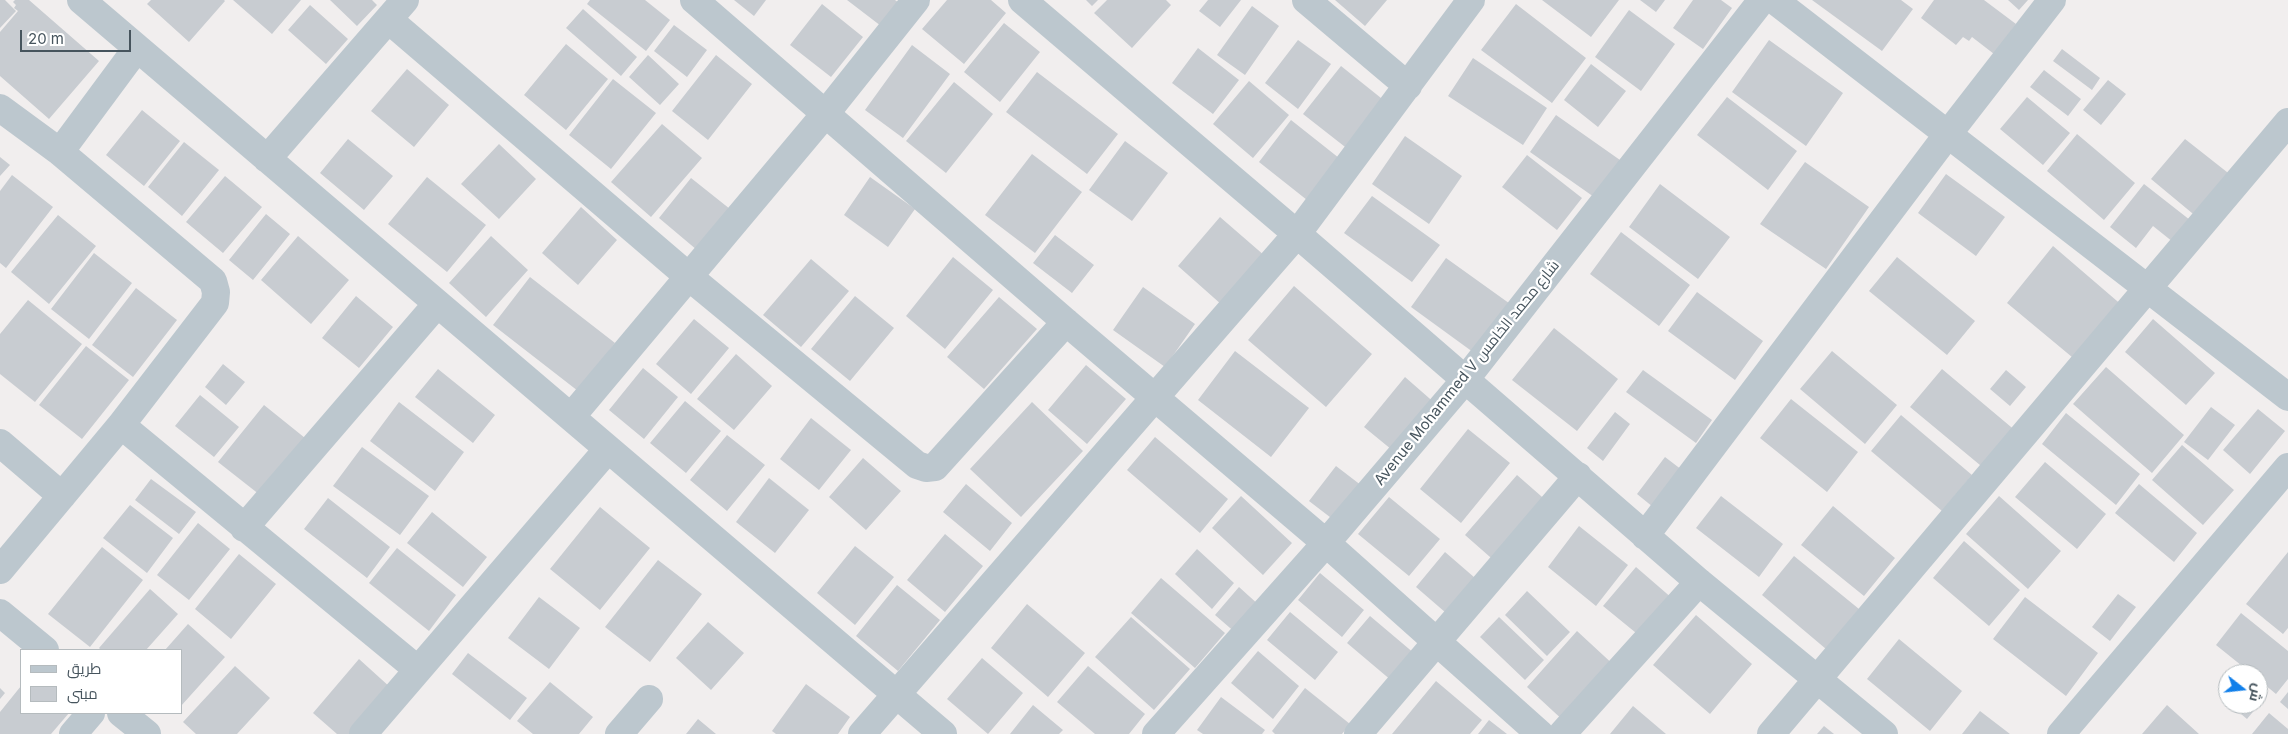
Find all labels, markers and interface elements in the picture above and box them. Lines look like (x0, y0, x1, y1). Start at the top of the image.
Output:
scale bar (22, 20, 134, 52)
text: 20 m (28, 29, 64, 48)
street label: Avenue Mohammed V شارع محمد الخامس (1371, 257, 1563, 489)
legend (20, 649, 182, 714)
text: طريق (67, 659, 101, 678)
north arrow (2218, 664, 2268, 714)
text: ش (2246, 682, 2268, 704)
text: مبنى (67, 684, 98, 703)

